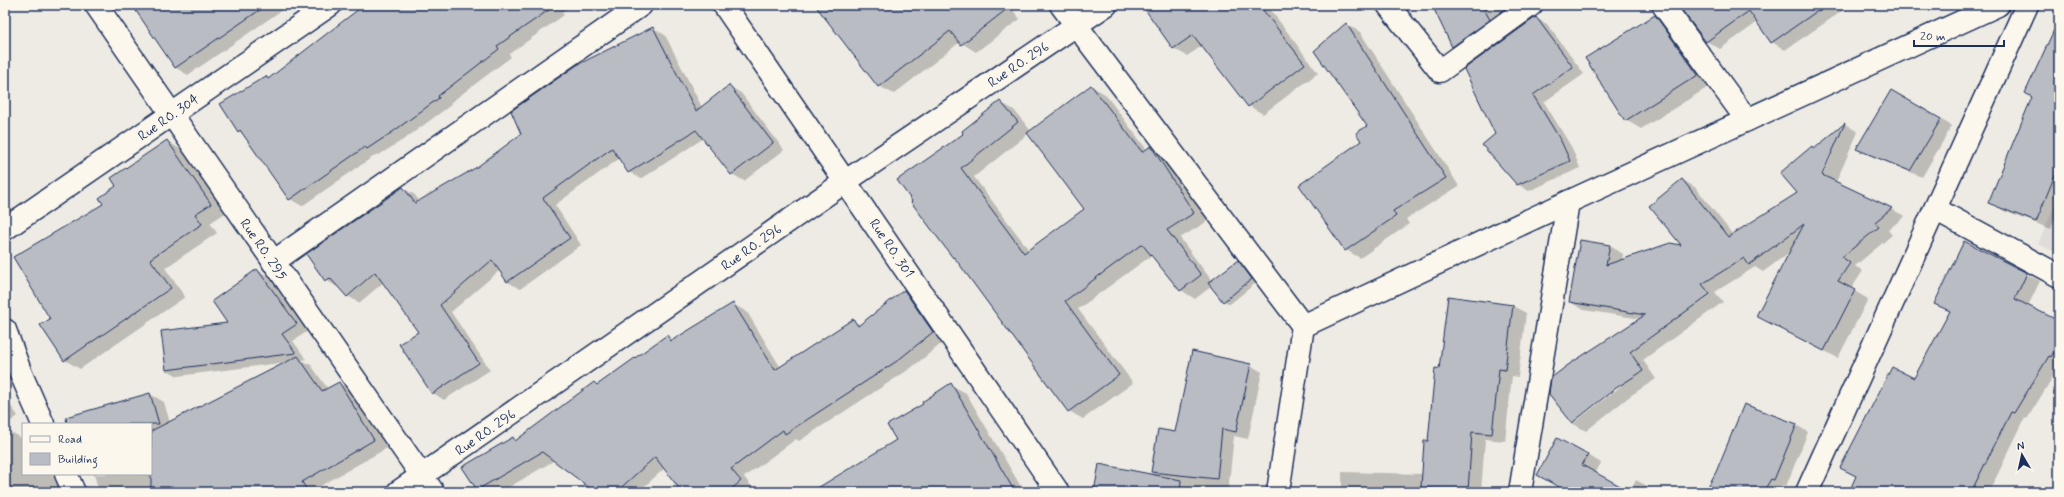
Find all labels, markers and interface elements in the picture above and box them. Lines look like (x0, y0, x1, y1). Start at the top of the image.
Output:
scale bar (1914, 22, 2004, 48)
text: 20 m (1920, 29, 1946, 45)
street label: Rue RO. 296 (985, 38, 1053, 92)
street label: Rue RO. 304 (135, 90, 203, 145)
street label: Rue RO. 295 (235, 215, 291, 284)
street label: Rue RO. 301 (865, 215, 918, 282)
street label: Rue RO. 296 (718, 220, 785, 275)
street label: Rue RO. 296 (452, 405, 519, 460)
legend (22, 423, 152, 475)
text: Road (58, 432, 82, 448)
north arrow (2002, 435, 2042, 475)
text: N (2016, 439, 2025, 454)
text: Building (58, 452, 98, 469)

